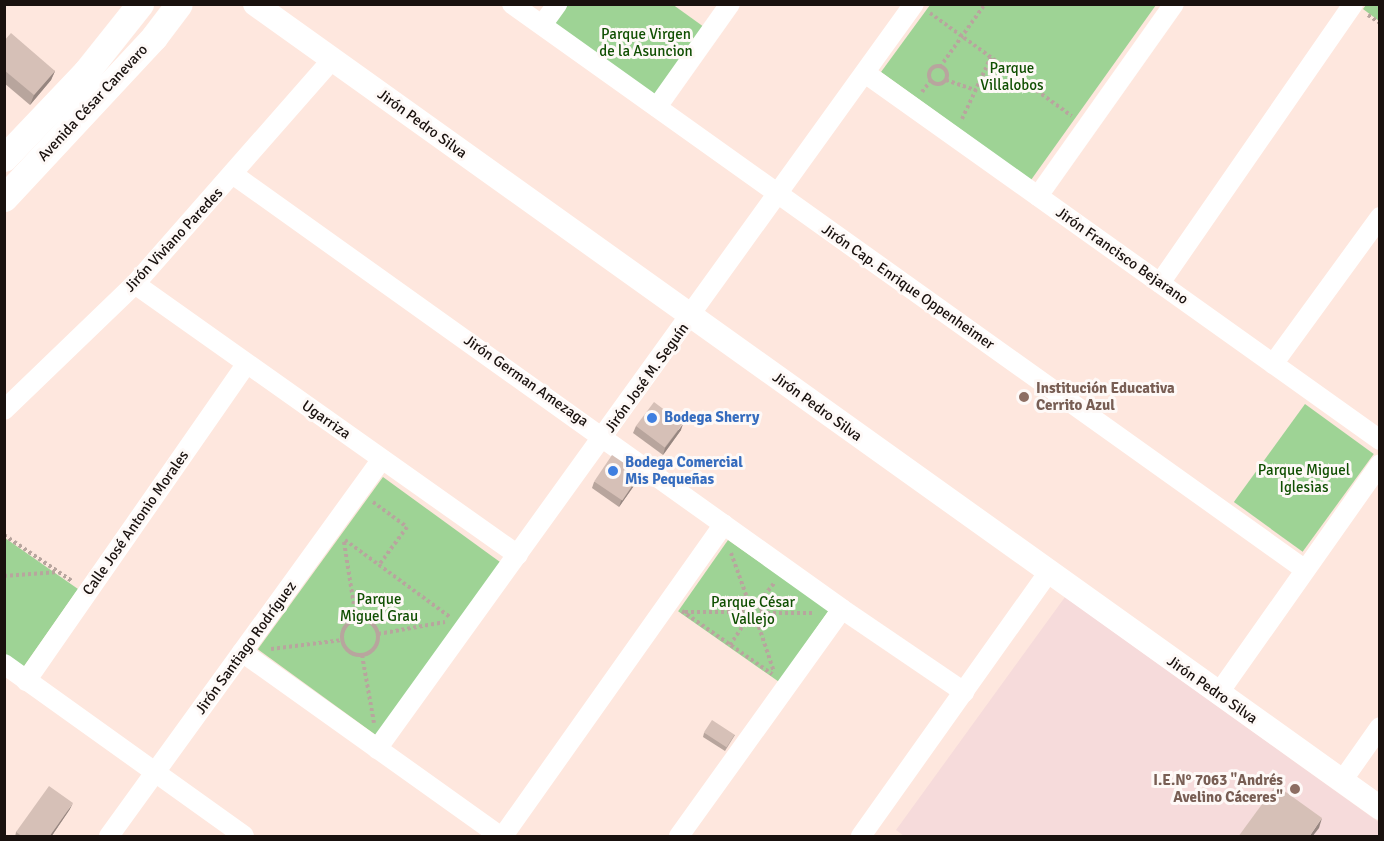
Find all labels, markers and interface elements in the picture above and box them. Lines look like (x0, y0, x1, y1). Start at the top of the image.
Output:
park label: Parque Virgen de la Asuncion (599, 25, 693, 60)
street label: Avenida César Canevaro (34, 41, 152, 165)
park label: Parque Villalobos (980, 59, 1044, 94)
street label: Jirón Pedro Silva (374, 85, 470, 163)
street label: Jirón Viviano Paredes (121, 184, 227, 296)
street label: Jirón Francisco Bejarano (1052, 204, 1192, 308)
street label: Jirón Cap. Enrique Oppenheimer (818, 220, 998, 354)
street label: Jirón José M. Seguín (601, 320, 693, 436)
street label: Jirón German Amezaga (460, 331, 592, 431)
street label: Jirón Pedro Silva (769, 368, 865, 446)
place label: Institución Educativa Cerrito Azul (1036, 379, 1175, 414)
marker: Institución Educativa Cerrito Azul (1017, 390, 1031, 404)
street label: Ugarriza (298, 397, 354, 443)
place label: Bodega Sherry (664, 409, 759, 427)
marker: Bodega Sherry (645, 411, 659, 425)
street label: Calle José Antonio Morales (79, 447, 193, 599)
place label: Bodega Comercial Mis Pequeñas (625, 453, 743, 488)
park label: Parque Miguel Iglesias (1258, 461, 1350, 496)
marker: Bodega Comercial Mis Pequeñas (606, 464, 620, 478)
street label: Jirón Santiago Rodríguez (192, 578, 300, 718)
park label: Parque Miguel Grau (340, 590, 418, 625)
park label: Parque César Vallejo (711, 593, 795, 628)
street label: Jirón Pedro Silva (1163, 652, 1261, 728)
place label: I.E.N° 7063 "Andrés Avelino Cáceres" (1153, 771, 1283, 806)
marker: I.E.N° 7063 "Andrés Avelino Cáceres" (1288, 782, 1302, 796)

